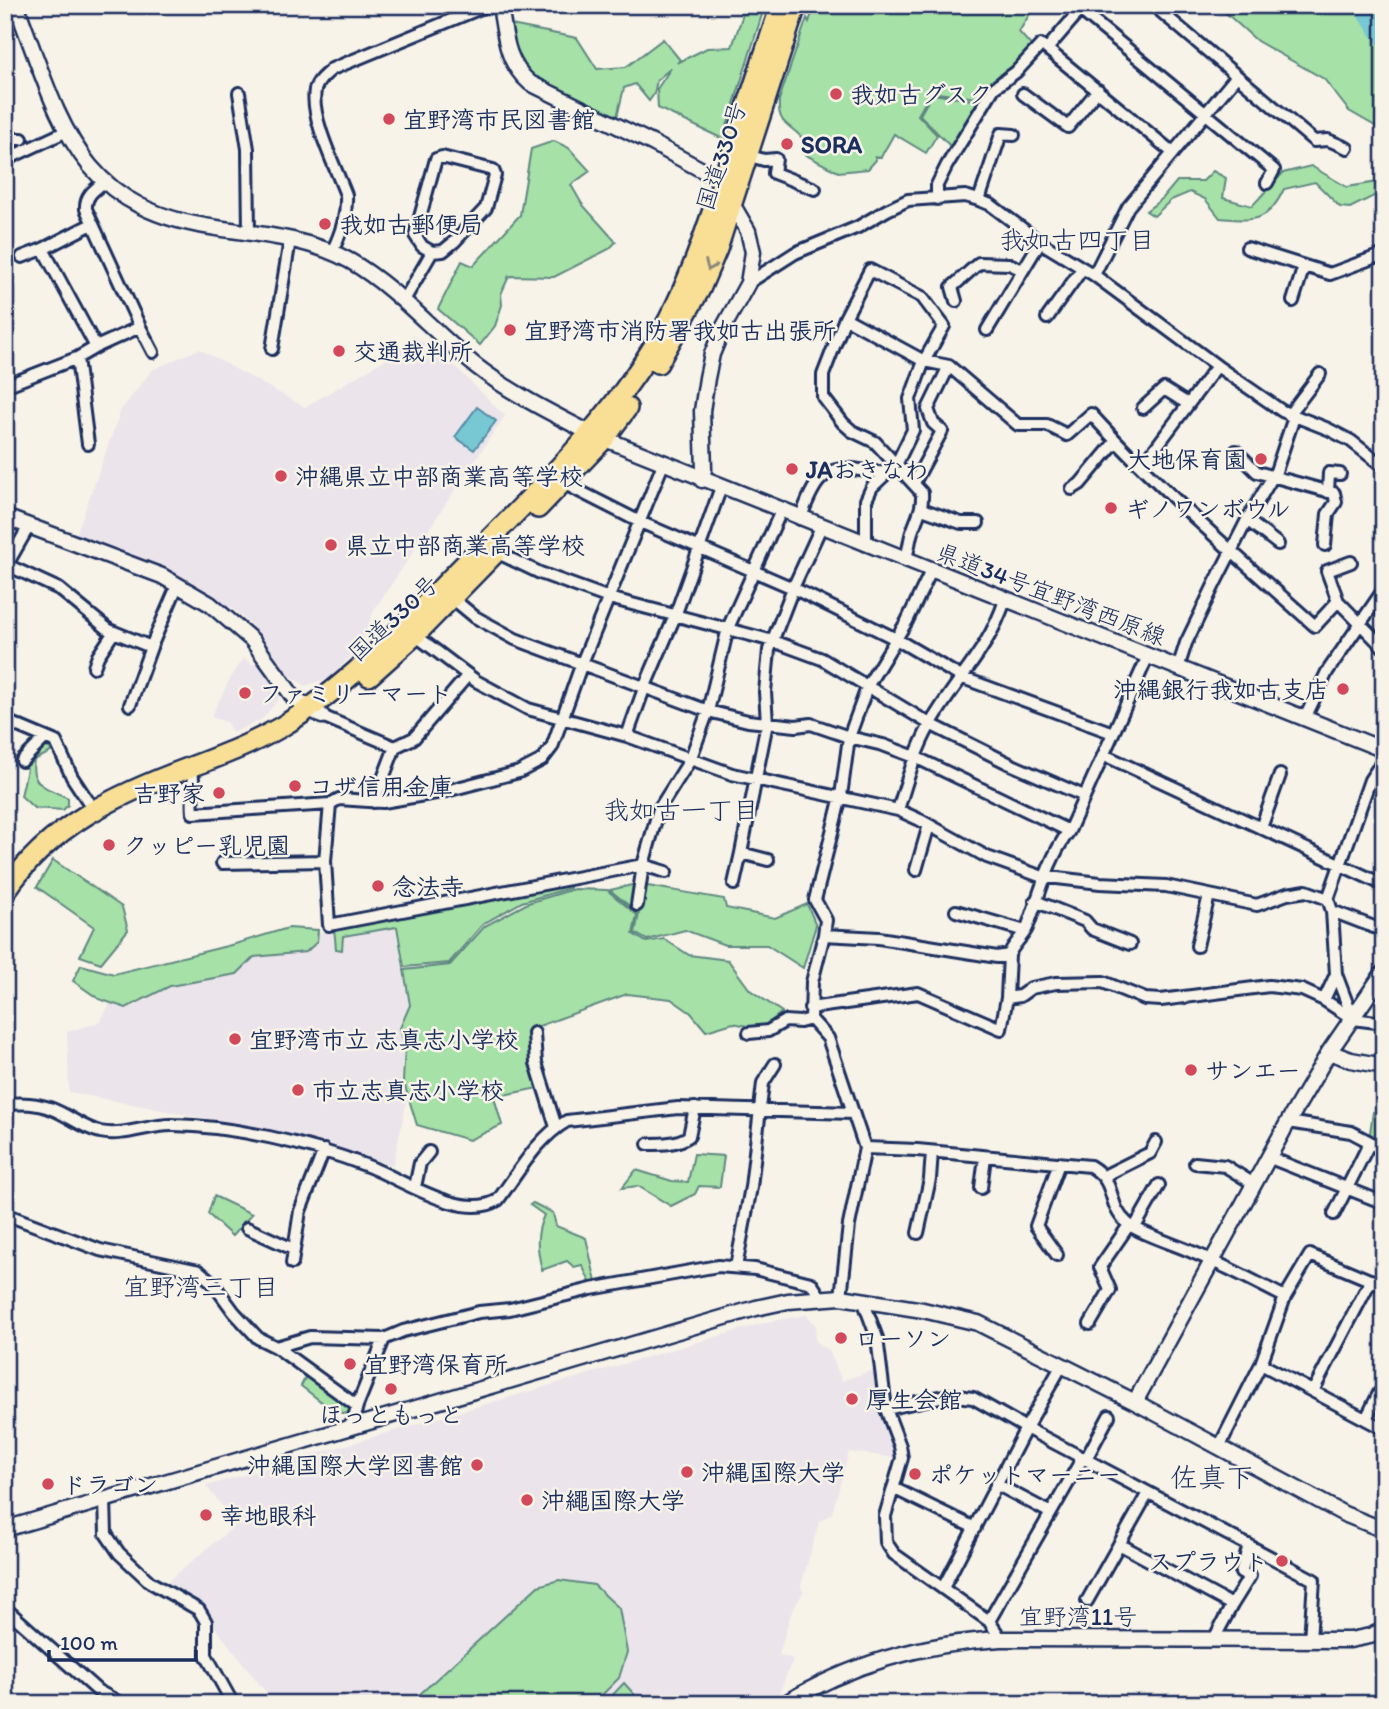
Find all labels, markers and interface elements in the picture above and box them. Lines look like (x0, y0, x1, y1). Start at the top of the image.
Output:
place label: 我如古グスク (850, 80, 993, 109)
marker: 我如古グスク (828, 86, 844, 102)
street label: 国道330号 (690, 98, 752, 214)
place label: 宜野湾市民図書館 (403, 105, 595, 134)
marker: 宜野湾市民図書館 (381, 111, 397, 127)
place label: SORA (801, 130, 863, 159)
marker: SORA (779, 136, 795, 152)
place label: 我如古郵便局 (339, 210, 483, 239)
marker: 我如古郵便局 (317, 216, 333, 232)
district label: 我如古四丁目 (999, 224, 1155, 256)
one-way arrow (704, 259, 718, 271)
place label: 宜野湾市消防署我如古出張所 (524, 316, 836, 345)
marker: 宜野湾市消防署我如古出張所 (502, 322, 518, 338)
place label: 交通裁判所 (353, 337, 473, 366)
marker: 交通裁判所 (331, 343, 347, 359)
place label: 大地保育園 (1127, 445, 1247, 474)
marker: 大地保育園 (1253, 451, 1269, 467)
place label: JAおきなわ (805, 455, 929, 484)
marker: JAおきなわ (784, 461, 800, 477)
place label: 沖縄県立中部商業高等学校 (295, 462, 583, 491)
marker: 沖縄県立中部商業高等学校 (273, 468, 289, 484)
place label: ギノワンボウル (1125, 494, 1291, 523)
marker: ギノワンボウル (1103, 500, 1119, 516)
place label: 県立中部商業高等学校 (345, 531, 585, 560)
marker: 県立中部商業高等学校 (323, 537, 339, 553)
street label: 県道34号宜野湾西原線 (932, 537, 1170, 651)
street label: 国道330号 (342, 569, 444, 667)
place label: 沖縄銀行我如古支店 (1113, 675, 1329, 704)
place label: ファミリーマート (259, 679, 452, 708)
marker: 沖縄銀行我如古支店 (1335, 681, 1351, 697)
marker: ファミリーマート (237, 685, 253, 701)
place label: コザ信用金庫 (309, 772, 453, 801)
marker: コザ信用金庫 (287, 778, 303, 794)
place label: 吉野家 (133, 779, 205, 808)
marker: 吉野家 (211, 785, 227, 801)
district label: 我如古一丁目 (603, 794, 759, 826)
place label: クッピー乳児園 (123, 831, 290, 860)
marker: クッピー乳児園 (101, 837, 117, 853)
place label: 念法寺 (392, 872, 464, 901)
marker: 念法寺 (370, 878, 386, 894)
place label: 宜野湾市立 志真志小学校 (249, 1025, 518, 1054)
marker: 宜野湾市立 志真志小学校 (227, 1031, 243, 1047)
place label: サンエー (1205, 1056, 1301, 1085)
marker: サンエー (1183, 1062, 1199, 1078)
place label: 市立志真志小学校 (312, 1076, 504, 1105)
marker: 市立志真志小学校 (290, 1082, 306, 1098)
district label: 宜野湾三丁目 (123, 1271, 279, 1303)
place label: ローソン (855, 1324, 951, 1353)
marker: ローソン (833, 1330, 849, 1346)
place label: 宜野湾保育所 (364, 1350, 508, 1379)
marker: 宜野湾保育所 (342, 1356, 358, 1372)
marker: ほっともっと (383, 1381, 399, 1397)
place label: 厚生会館 (866, 1385, 962, 1414)
marker: 厚生会館 (844, 1391, 860, 1407)
place label: ほっともっと (319, 1400, 463, 1429)
place label: 沖縄国際大学図書館 (247, 1451, 463, 1480)
marker: 沖縄国際大学図書館 (469, 1457, 485, 1473)
place label: 沖縄国際大学 (701, 1458, 845, 1487)
place label: ポケットマーニー (929, 1460, 1121, 1489)
district label: 佐真下 (1170, 1460, 1254, 1494)
marker: 沖縄国際大学 (679, 1464, 695, 1480)
marker: ポケットマーニー (907, 1466, 923, 1482)
place label: ドラゴン (62, 1470, 158, 1499)
marker: ドラゴン (40, 1476, 56, 1492)
place label: 沖繩国際大学 (541, 1486, 685, 1515)
marker: 沖繩国際大学 (519, 1492, 535, 1508)
place label: 幸地眼科 (220, 1501, 316, 1530)
marker: 幸地眼科 (198, 1507, 214, 1523)
place label: スプラウト (1148, 1547, 1268, 1576)
marker: スプラウト (1274, 1553, 1290, 1569)
street label: 宜野湾11号 (1019, 1602, 1137, 1631)
scale bar (49, 1618, 196, 1662)
text: 100 m (60, 1630, 118, 1655)

